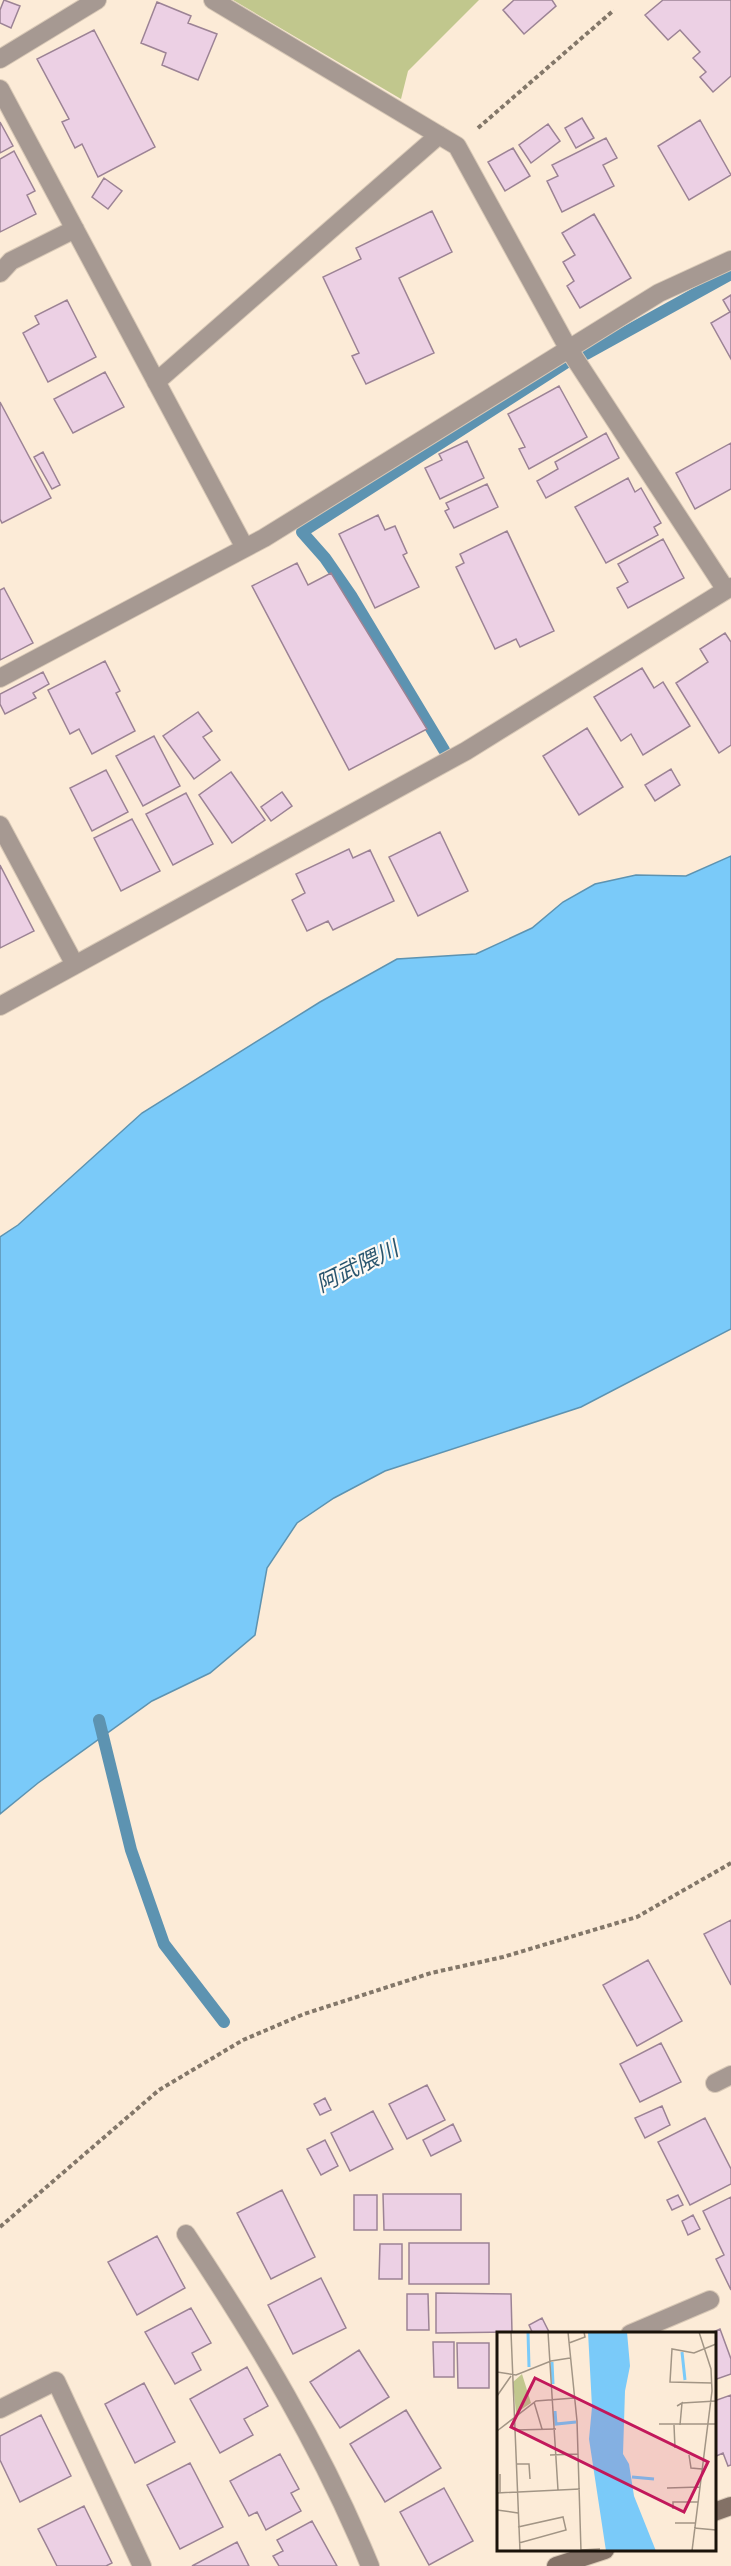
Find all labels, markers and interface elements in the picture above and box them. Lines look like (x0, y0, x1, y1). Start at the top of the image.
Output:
water label: 阿武隈川 (311, 1233, 404, 1298)
inset map (497, 2332, 716, 2551)

